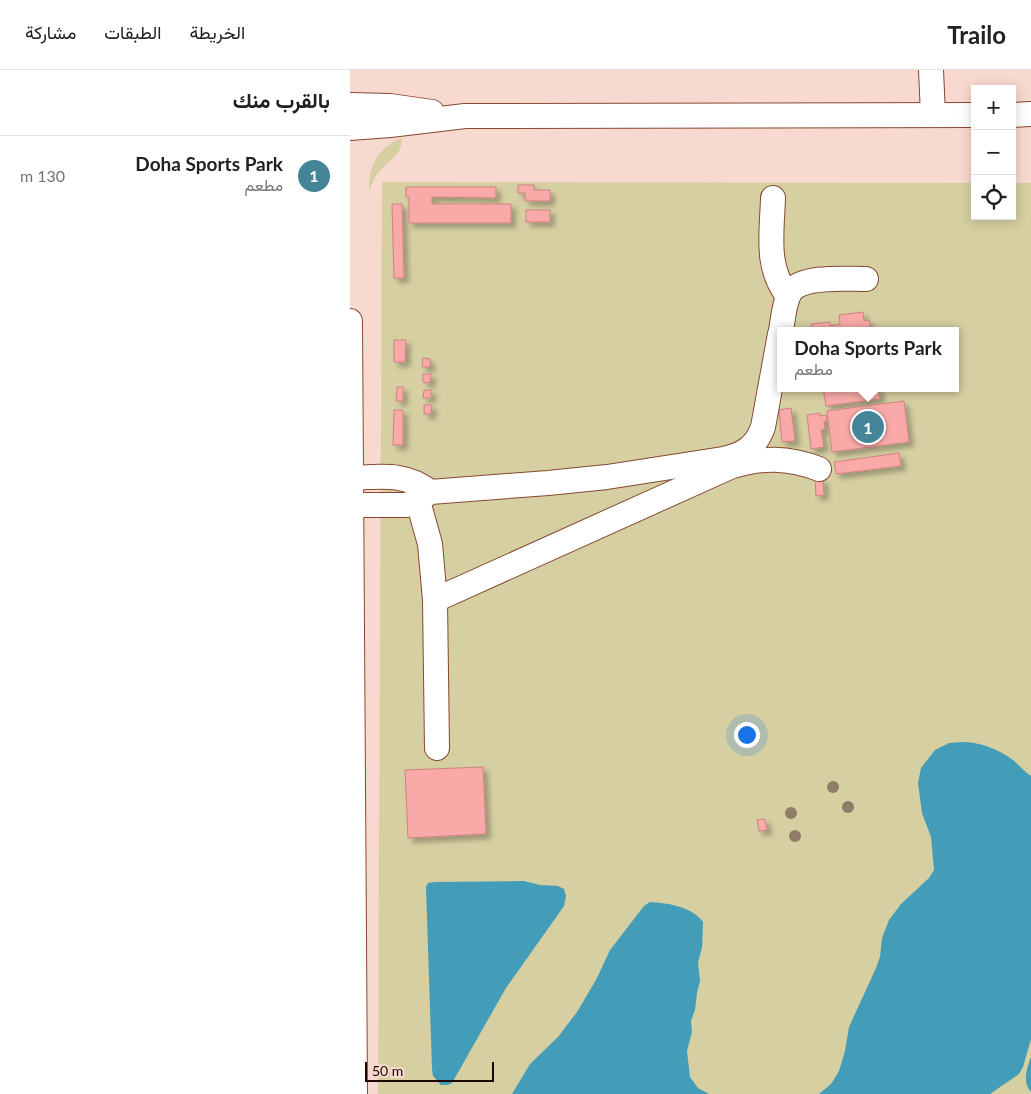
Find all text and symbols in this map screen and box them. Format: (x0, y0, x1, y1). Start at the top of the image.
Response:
text: Trailo (947, 20, 1006, 49)
text: مشاركة (25, 21, 76, 43)
text: الطبقات (104, 21, 161, 43)
text: الخريطة (189, 21, 245, 43)
map controls (971, 85, 1016, 220)
button: + (971, 85, 1016, 130)
text: بالقرب منك (233, 87, 330, 112)
button: − (971, 130, 1016, 175)
text: Doha Sports Park (135, 152, 283, 175)
text: 130 m (20, 166, 65, 185)
text: 1 (309, 166, 319, 185)
text: مطعم (244, 175, 283, 194)
button: locate (971, 175, 1016, 220)
popup (777, 327, 959, 392)
text: Doha Sports Park (794, 336, 942, 359)
text: مطعم (794, 359, 833, 378)
pin: 1 (852, 408, 884, 446)
your location (734, 722, 760, 748)
scale bar (365, 1059, 494, 1082)
text: 50 m (372, 1062, 403, 1079)

